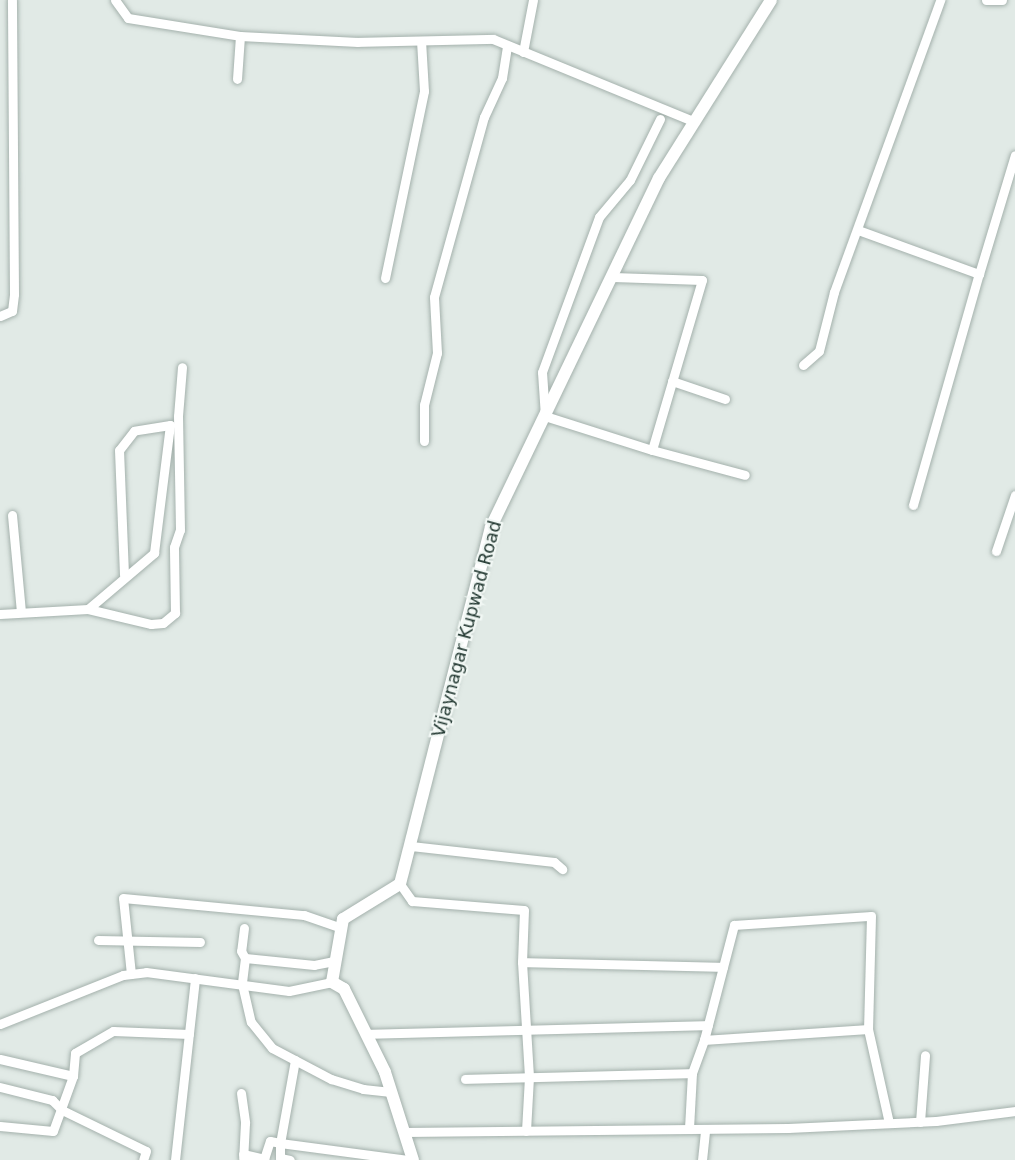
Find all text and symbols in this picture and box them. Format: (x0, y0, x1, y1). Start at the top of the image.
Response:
street label: Vijaynagar Kupwad Road (428, 518, 506, 740)

